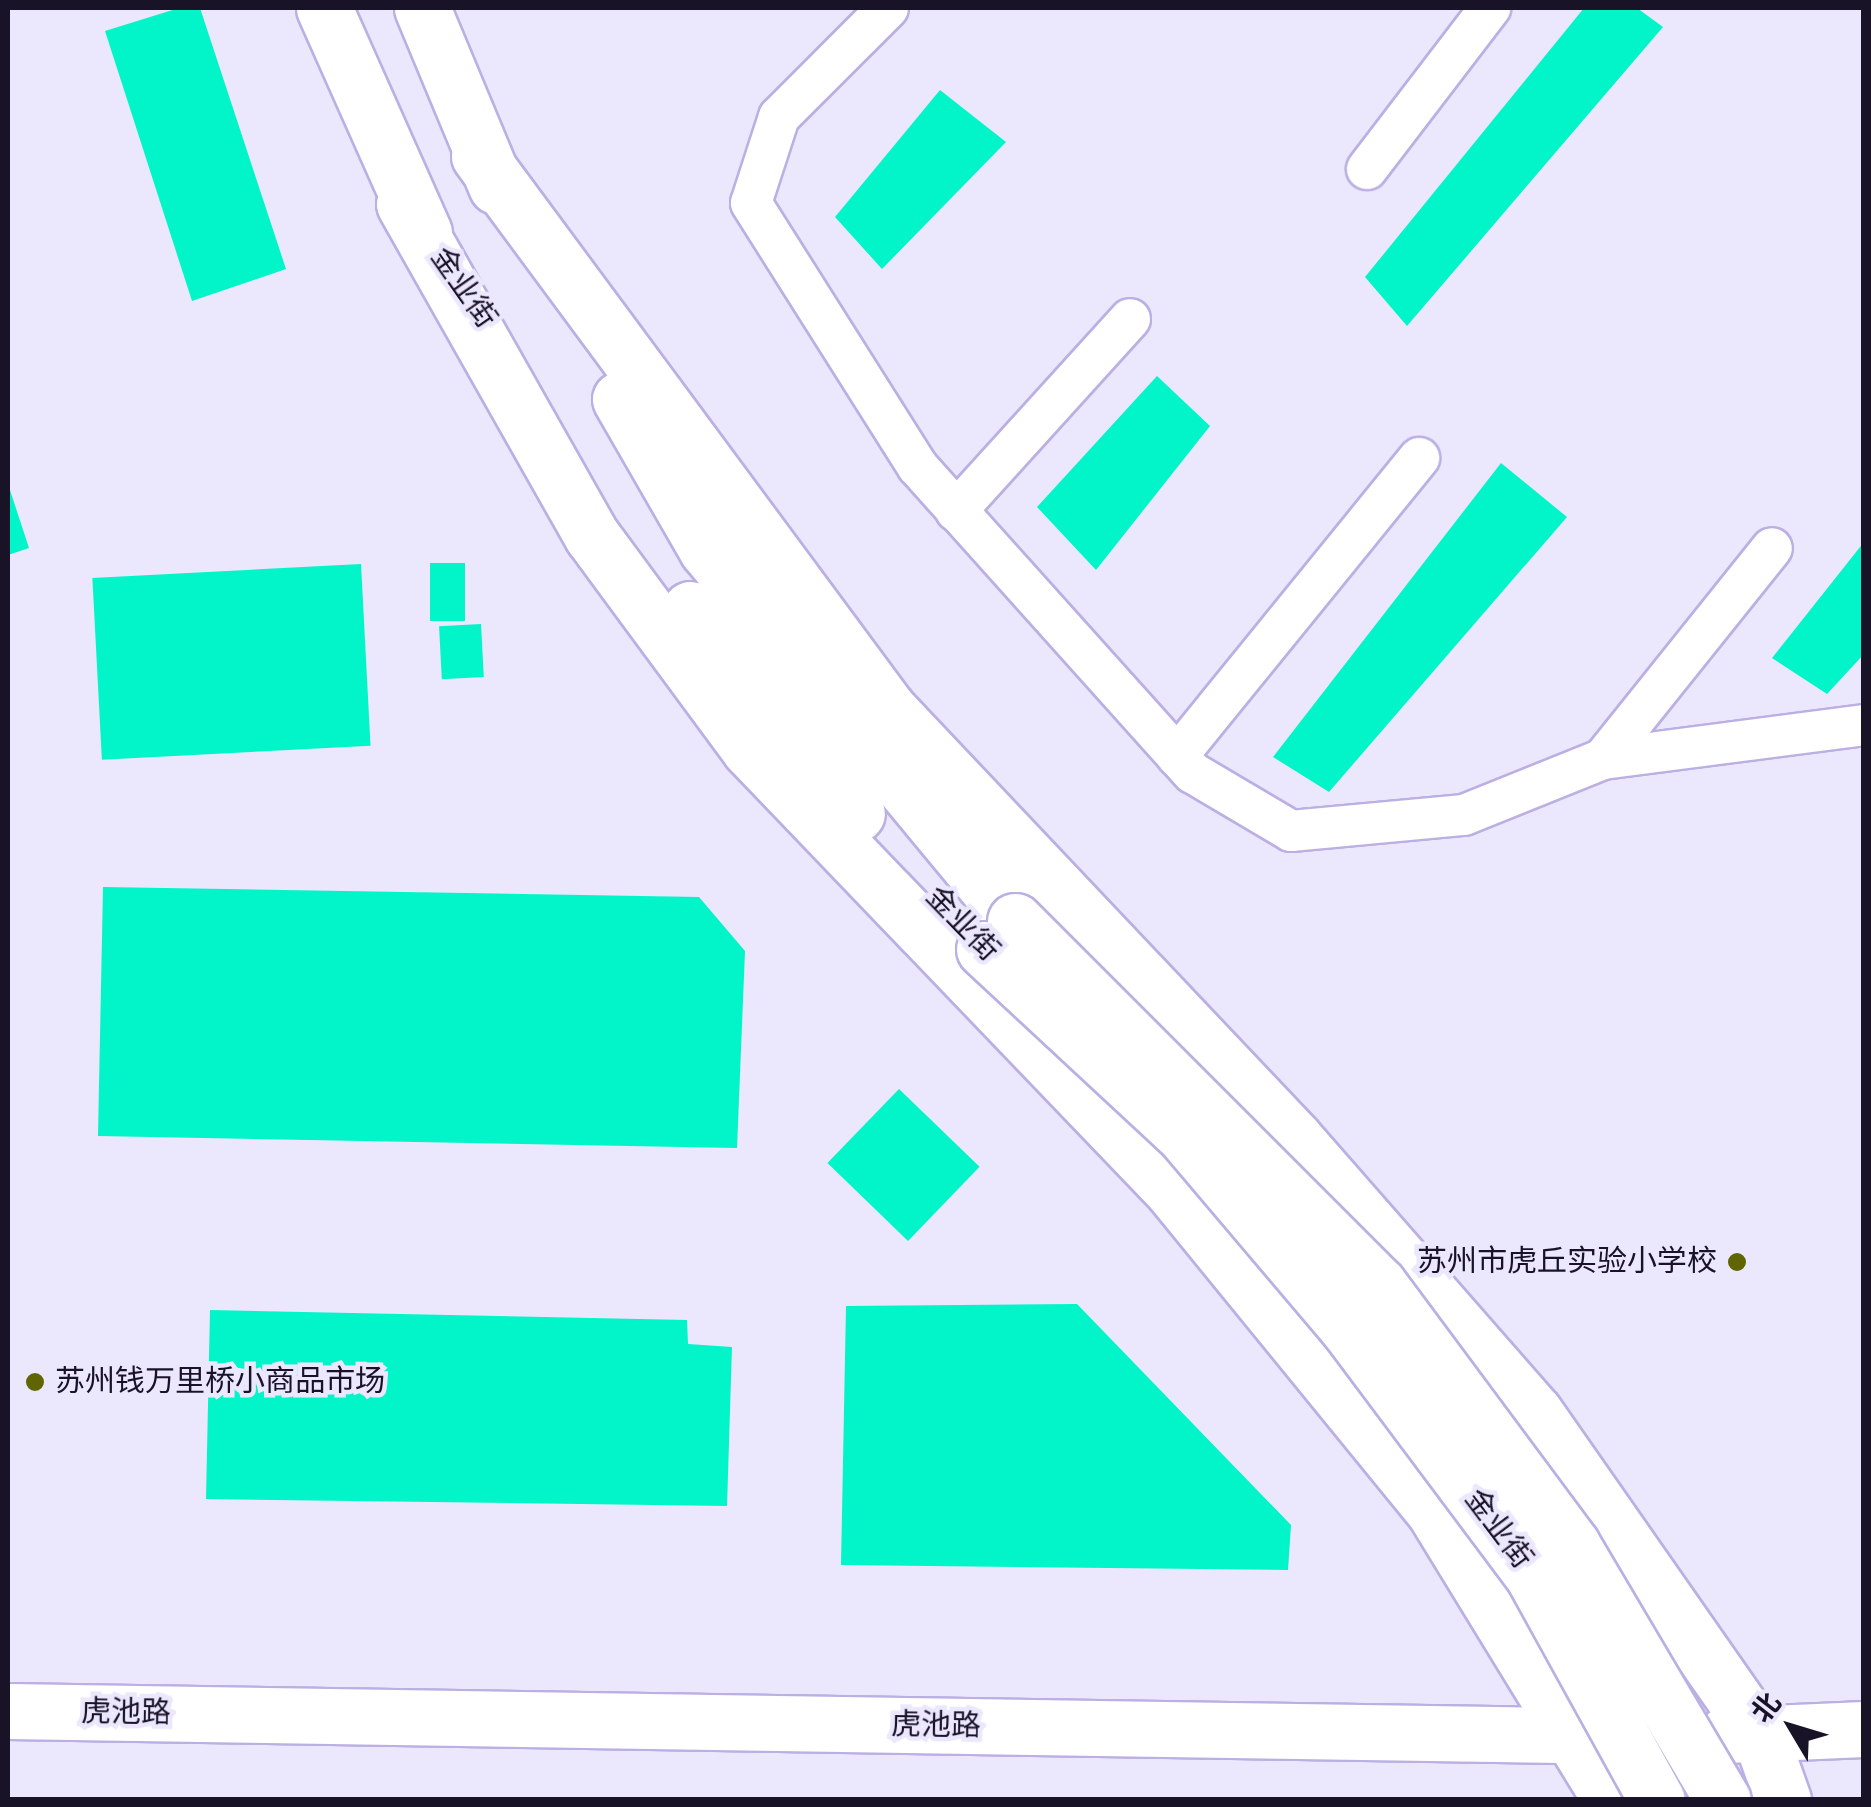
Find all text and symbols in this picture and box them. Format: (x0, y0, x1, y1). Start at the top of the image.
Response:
street label: 金业街 (422, 241, 504, 335)
street label: 金业街 (918, 879, 1006, 969)
place label: 苏州市虎丘实验小学校 (1417, 1244, 1717, 1280)
marker: 苏州市虎丘实验小学校 (1726, 1251, 1748, 1273)
place label: 苏州钱万里桥小商品市场 (55, 1364, 385, 1400)
marker: 苏州钱万里桥小商品市场 (24, 1371, 46, 1393)
street label: 金业街 (1457, 1482, 1539, 1576)
north arrow (1741, 1677, 1841, 1777)
text: 北 (1748, 1689, 1787, 1728)
street label: 虎池路 (81, 1694, 171, 1732)
street label: 虎池路 (891, 1707, 981, 1745)

